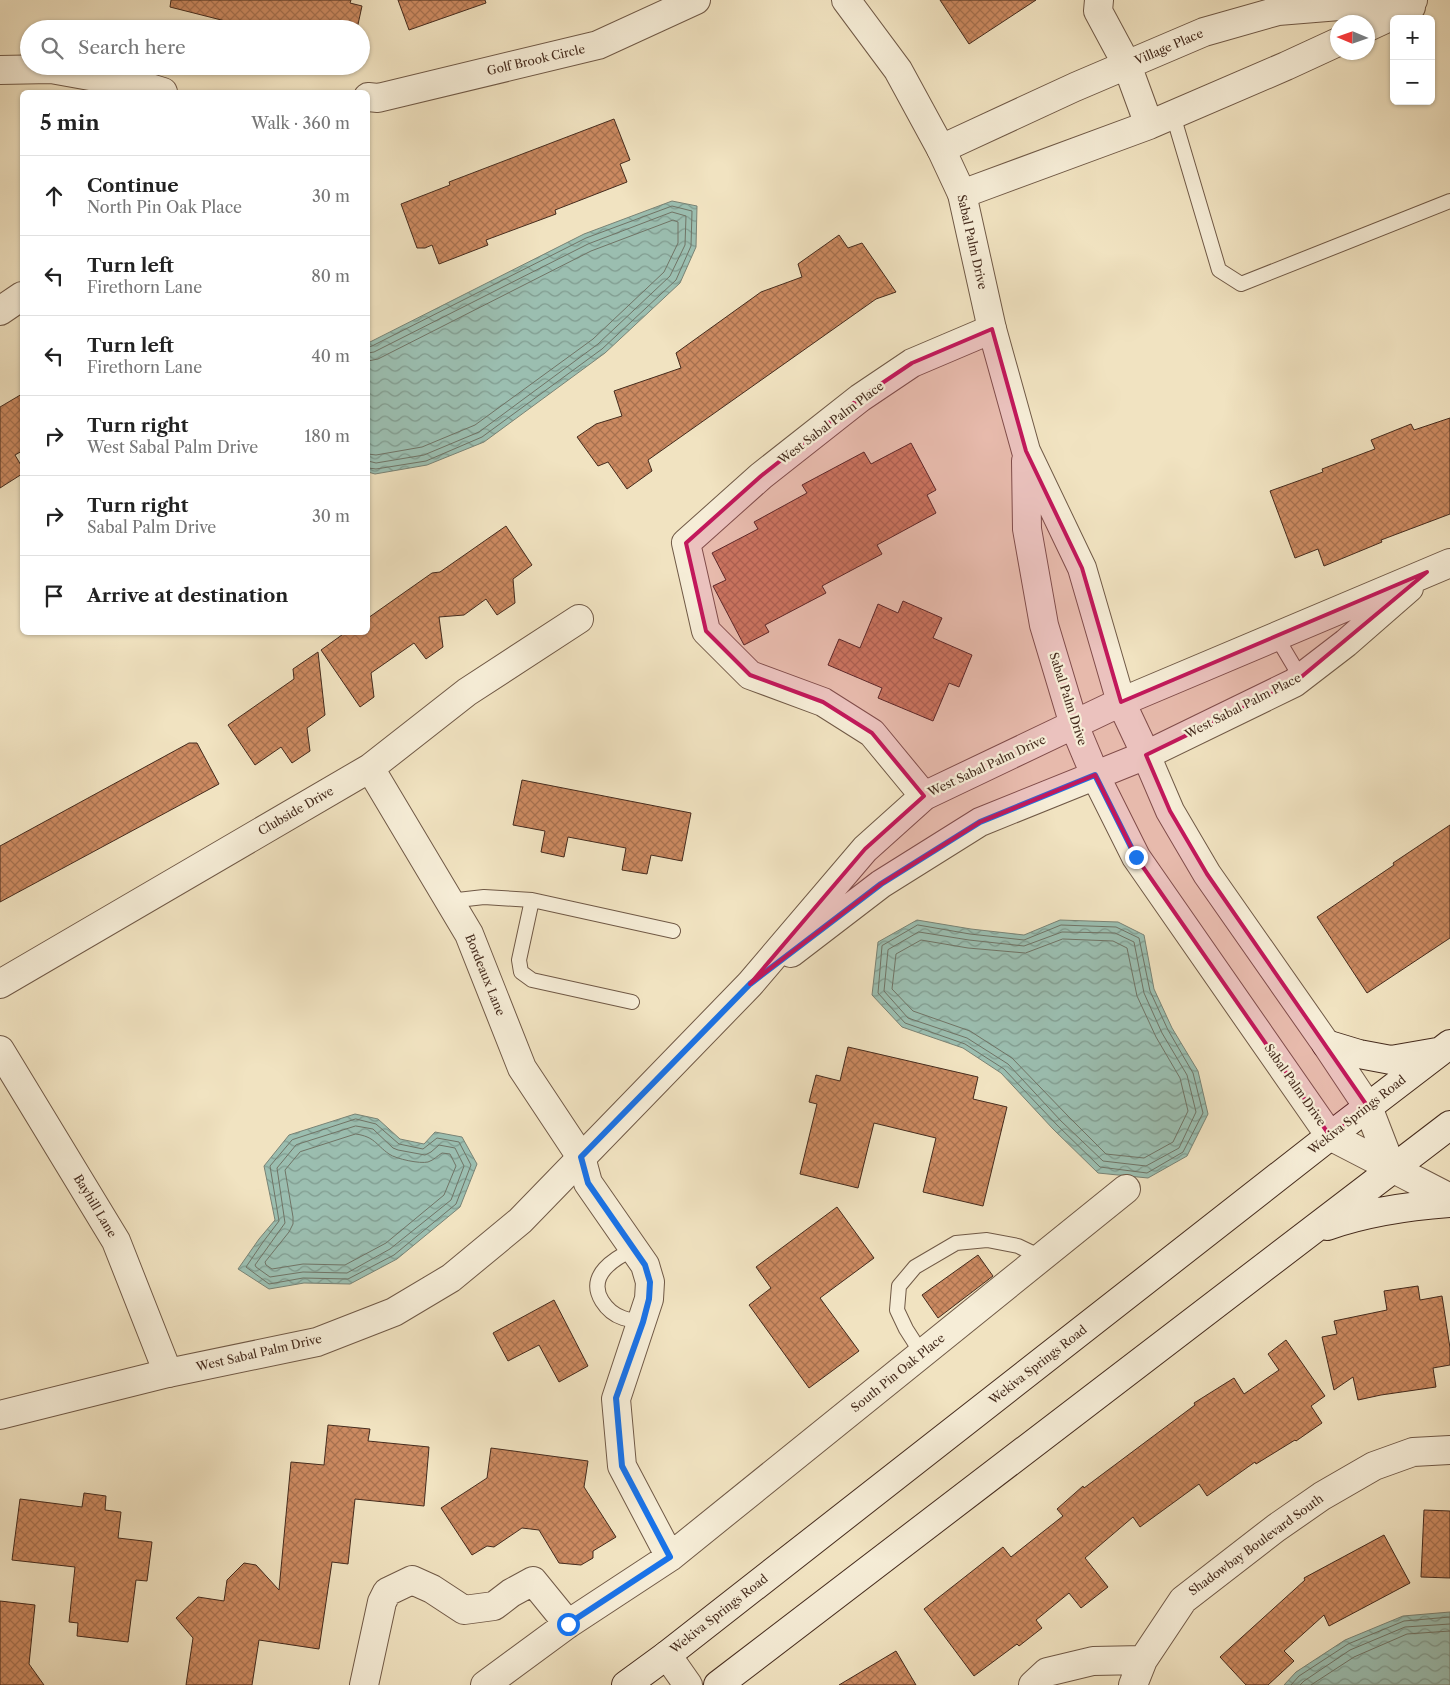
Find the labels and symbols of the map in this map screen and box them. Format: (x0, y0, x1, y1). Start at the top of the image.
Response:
north arrow (1330, 15, 1375, 60)
street label: Village Place (1131, 25, 1205, 68)
street label: Golf Brook Circle (485, 41, 587, 78)
street label: Sabal Palm Drive (954, 193, 991, 291)
street label: West Sabal Palm Place (774, 378, 887, 468)
street label: Sabal Palm Drive (1046, 650, 1091, 748)
street label: West Sabal Palm Place (1181, 670, 1303, 742)
street label: West Sabal Palm Drive (925, 731, 1048, 800)
street label: Clubside Drive (255, 783, 336, 838)
route end (1125, 846, 1148, 869)
street label: Bordeaux Lane (462, 932, 509, 1018)
street label: Sabal Palm Drive (1261, 1041, 1330, 1129)
street label: Wekiva Springs Road (1304, 1071, 1409, 1158)
street label: Bayhill Lane (71, 1171, 120, 1240)
street label: Wekiva Springs Road (985, 1321, 1090, 1408)
street label: South Pin Oak Place (848, 1330, 948, 1415)
street label: West Sabal Palm Drive (194, 1331, 323, 1374)
street label: Shadowbay Boulevard South (1185, 1490, 1326, 1599)
street label: Wekiva Springs Road (666, 1570, 771, 1657)
route start (557, 1613, 580, 1636)

